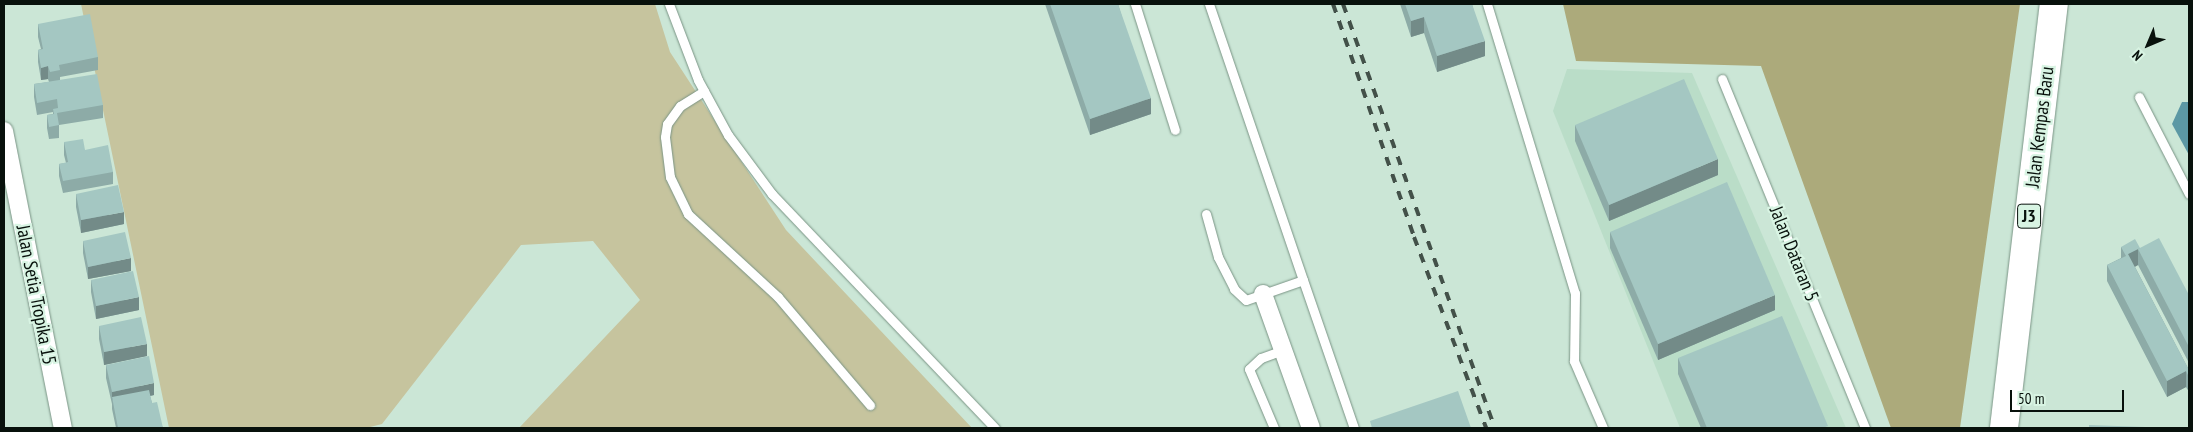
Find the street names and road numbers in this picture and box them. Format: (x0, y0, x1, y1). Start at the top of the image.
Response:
street label: Jalan Kempas Baru (2021, 65, 2059, 189)
road number: J3 (2016, 200, 2042, 232)
street label: Jalan Dataran 5 (1765, 203, 1823, 305)
street label: Jalan Setia Tropika 15 (11, 223, 61, 367)

